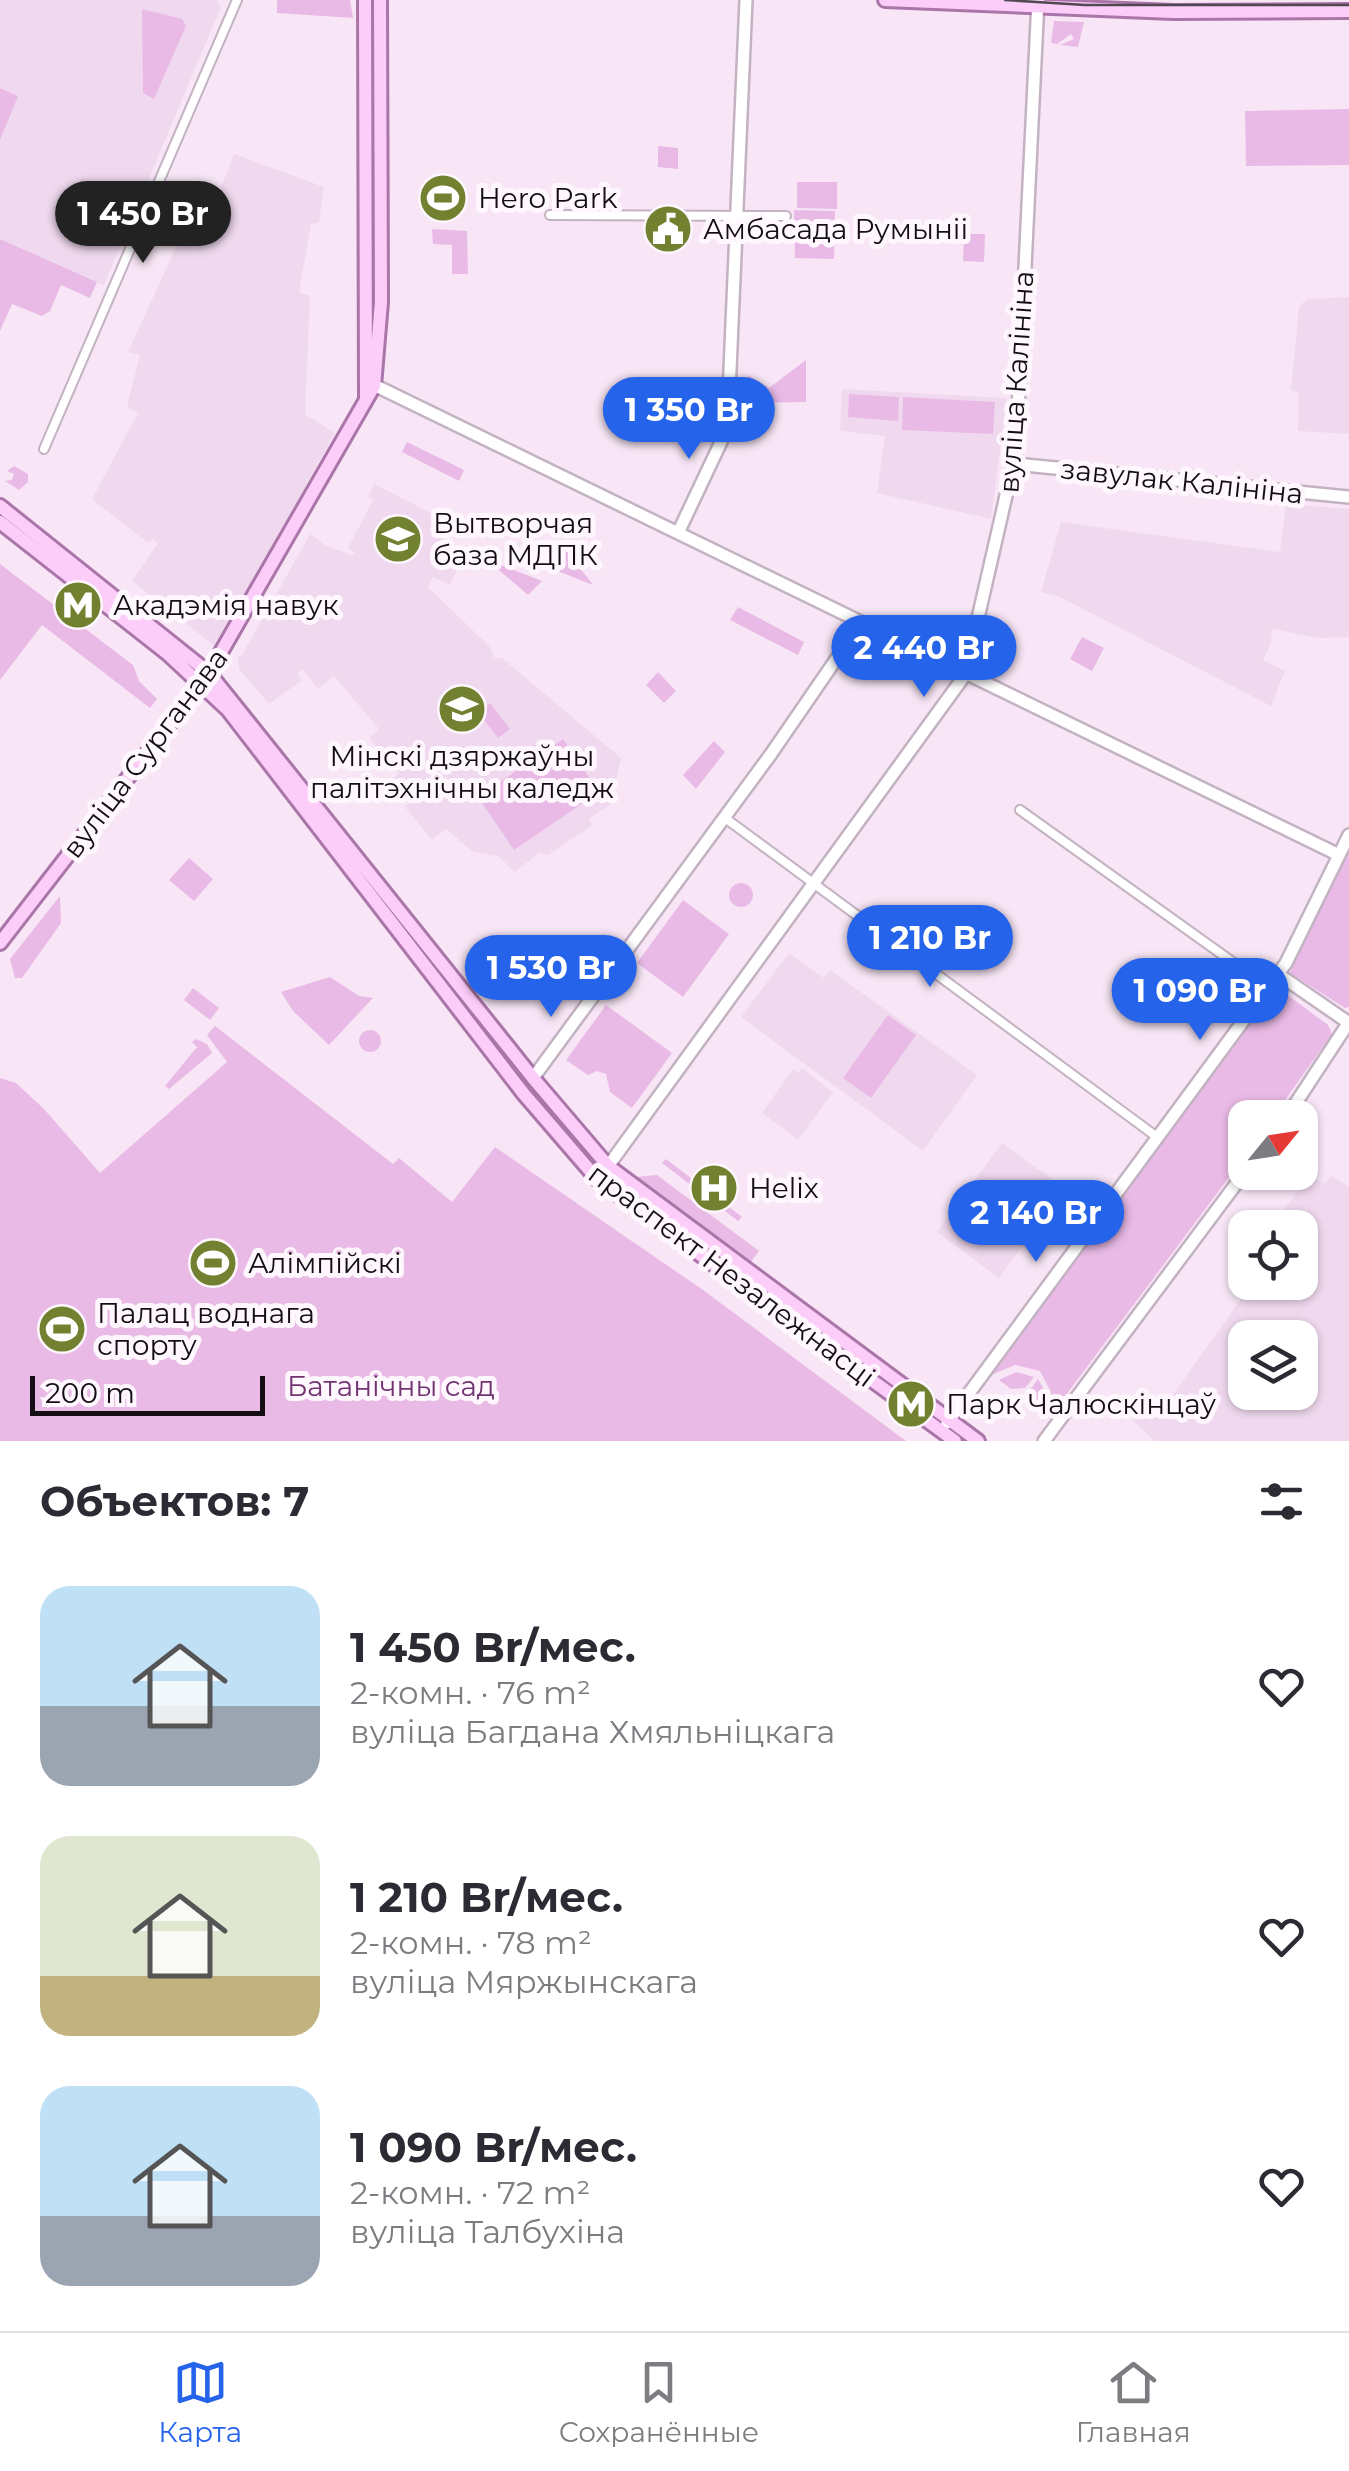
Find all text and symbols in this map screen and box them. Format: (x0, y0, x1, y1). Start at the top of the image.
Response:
sports icon: Hero Park (417, 172, 469, 224)
pin: 1 450 Br (40, 181, 246, 266)
place label: Hero Park (478, 181, 618, 215)
text: 1 450 Br (77, 194, 209, 233)
public building icon: Амбасада Румыніі (642, 203, 694, 255)
place label: Амбасада Румыніі (703, 212, 968, 246)
street label: вуліца Калініна (991, 270, 1041, 494)
pin: 1 350 Br (586, 377, 792, 462)
text: 1 350 Br (625, 390, 753, 429)
street label: завулак Калініна (1059, 451, 1305, 511)
place label: Вытворчая база МДПК (433, 506, 598, 572)
school or university icon: Вытворчая база МДПК (372, 513, 424, 565)
metro station icon: Акадэмія навук (52, 579, 104, 631)
place label: Акадэмія навук (113, 588, 339, 622)
pin: 2 440 Br (821, 615, 1027, 700)
text: 2 440 Br (853, 628, 995, 667)
street label: вуліца Сурганава (55, 642, 235, 864)
school or university icon: Мінскі дзяржаўны палітэхнічны каледж (436, 683, 488, 735)
place label: Мінскі дзяржаўны палітэхнічны каледж (310, 739, 614, 805)
pin: 1 210 Br (827, 905, 1033, 990)
text: 1 210 Br (869, 918, 991, 957)
pin: 1 530 Br (448, 935, 654, 1020)
text: 1 530 Br (487, 948, 615, 987)
pin: 1 090 Br (1097, 958, 1303, 1043)
text: 1 090 Br (1134, 971, 1266, 1010)
north arrow (1228, 1100, 1318, 1190)
map controls (1228, 1100, 1318, 1410)
street label: праспект Незалежнасці (582, 1156, 882, 1394)
hospital icon: Helix (688, 1162, 740, 1214)
place label: Helix (749, 1171, 819, 1205)
pin: 2 140 Br (933, 1180, 1139, 1265)
text: 2 140 Br (970, 1193, 1102, 1232)
button: locate (1228, 1210, 1318, 1300)
sports icon: Алімпійскі (187, 1237, 239, 1289)
place label: Алімпійскі (248, 1246, 402, 1280)
place label: Палац воднага спорту (97, 1296, 315, 1362)
sports icon: Палац воднага спорту (36, 1303, 88, 1355)
button: layers (1228, 1320, 1318, 1410)
park label: Батанічны сад (287, 1369, 495, 1403)
scale bar (30, 1371, 265, 1416)
text: 200 m (45, 1376, 135, 1410)
metro station icon: Парк Чалюскінцаў (885, 1378, 937, 1430)
place label: Парк Чалюскінцаў (946, 1387, 1217, 1421)
icon: filters (1254, 1474, 1309, 1529)
text: Объектов: 7 (40, 1475, 309, 1527)
text: 1 450 Br/мес. (350, 1621, 636, 1673)
icon: home (120, 1626, 240, 1746)
icon: heart (1254, 1659, 1309, 1714)
text: 2-комн. · 76 m² (350, 1673, 591, 1712)
text: вуліца Багдана Хмяльніцкага (350, 1712, 835, 1751)
text: 1 210 Br/мес. (350, 1871, 623, 1923)
icon: home (120, 1876, 240, 1996)
icon: heart (1254, 1909, 1309, 1964)
text: 2-комн. · 78 m² (350, 1923, 592, 1962)
text: вуліца Мяржынскага (350, 1962, 698, 2001)
text: 1 090 Br/мес. (350, 2121, 637, 2173)
icon: home (120, 2126, 240, 2246)
icon: heart (1254, 2159, 1309, 2214)
text: 2-комн. · 72 m² (350, 2173, 590, 2212)
text: вуліца Талбухіна (350, 2212, 625, 2251)
tab: Карта (158, 2355, 242, 2449)
tab: Сохранённые (559, 2355, 759, 2449)
tab: Главная (1076, 2355, 1191, 2449)

